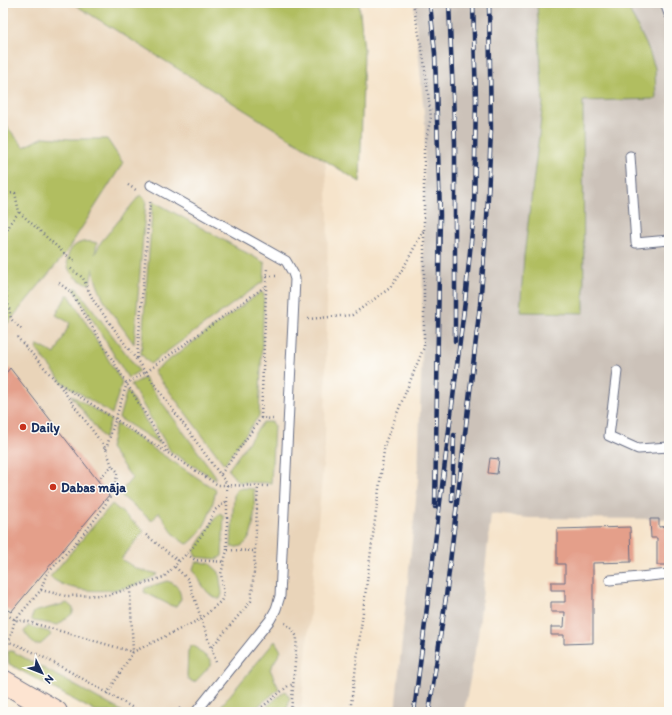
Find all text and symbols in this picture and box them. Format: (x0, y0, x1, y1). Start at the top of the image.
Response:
place label: Daily (31, 420, 60, 436)
marker: Daily (18, 422, 28, 432)
place label: Dabas māja (61, 480, 126, 496)
marker: Dabas māja (48, 482, 58, 492)
north arrow (22, 653, 62, 693)
text: N (42, 672, 56, 687)

